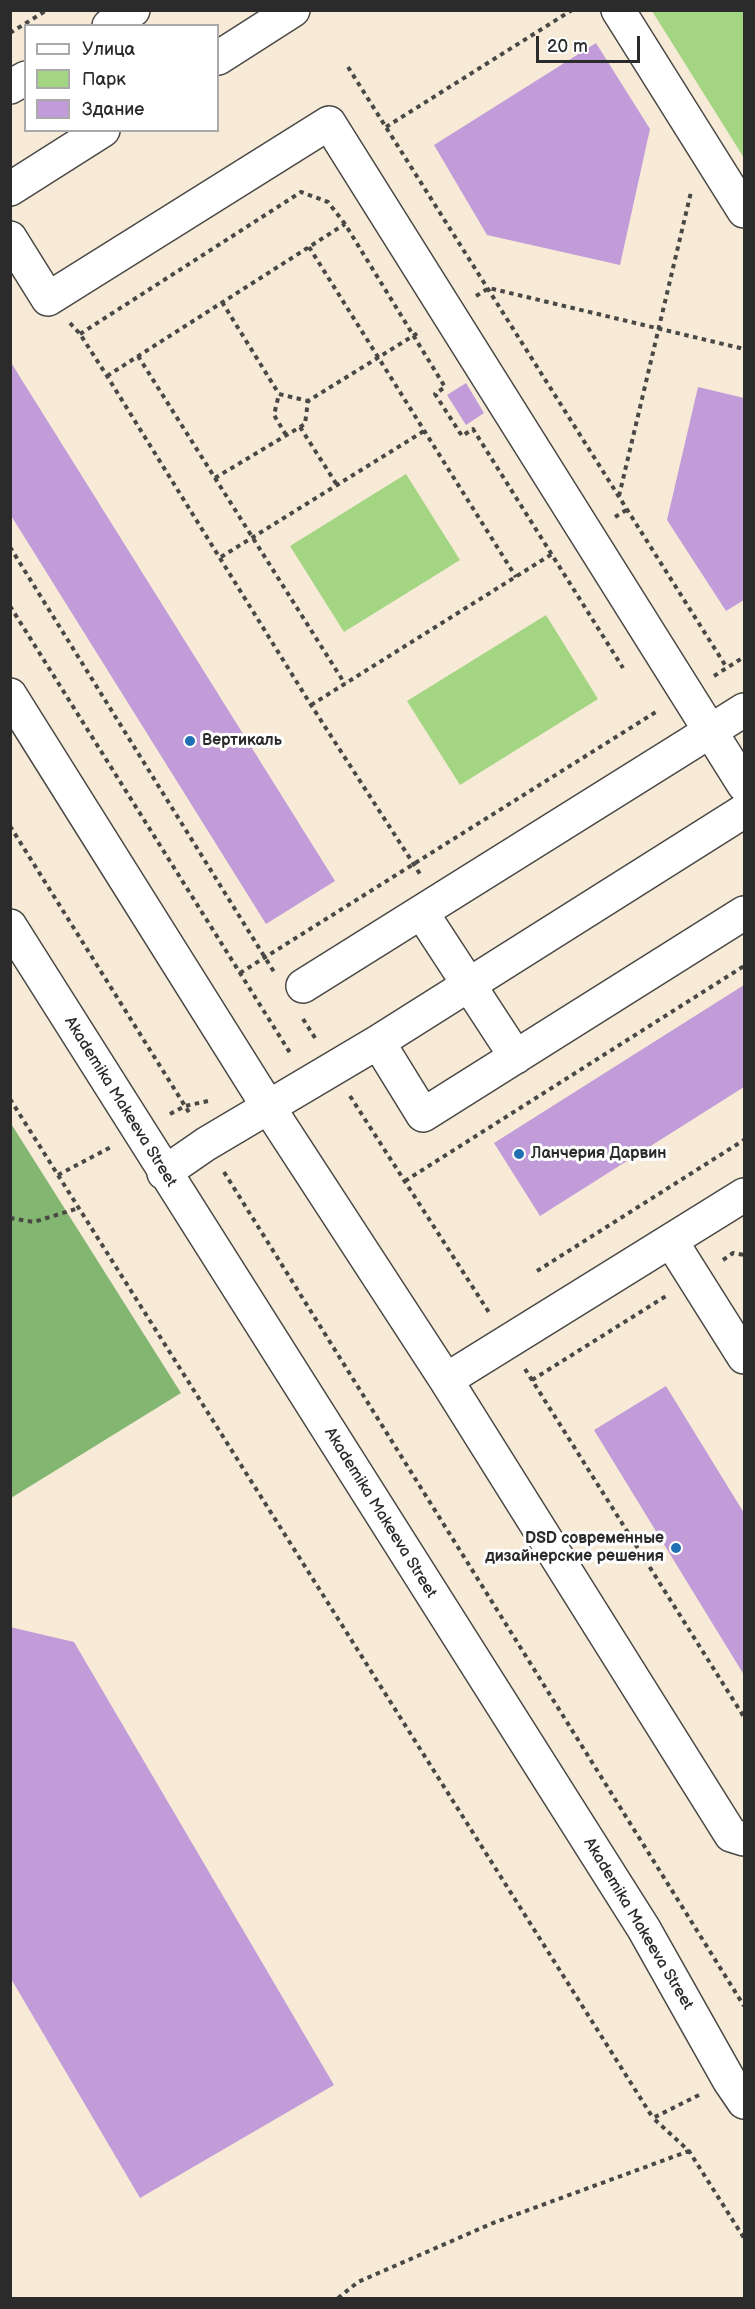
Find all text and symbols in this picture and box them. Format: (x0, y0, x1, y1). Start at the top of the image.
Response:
legend (24, 24, 219, 132)
scale bar (539, 24, 642, 62)
text: 20 m (547, 36, 588, 57)
text: Улица (82, 39, 135, 60)
text: Парк (82, 69, 126, 90)
text: Здание (82, 99, 144, 120)
place label: Вертикаль (202, 731, 282, 751)
marker: Вертикаль (183, 734, 197, 748)
street label: Akademika Makeeva Street (60, 1013, 180, 1191)
place label: Ланчерия Дарвин (531, 1144, 667, 1164)
marker: Ланчерия Дарвин (512, 1147, 526, 1161)
street label: Akademika Makeeva Street (320, 1424, 440, 1602)
place label: DSD современные дизайнерские решения (485, 1529, 664, 1567)
marker: DSD современные дизайнерские решения (669, 1541, 683, 1555)
street label: Akademika Makeeva Street (579, 1835, 697, 2013)

